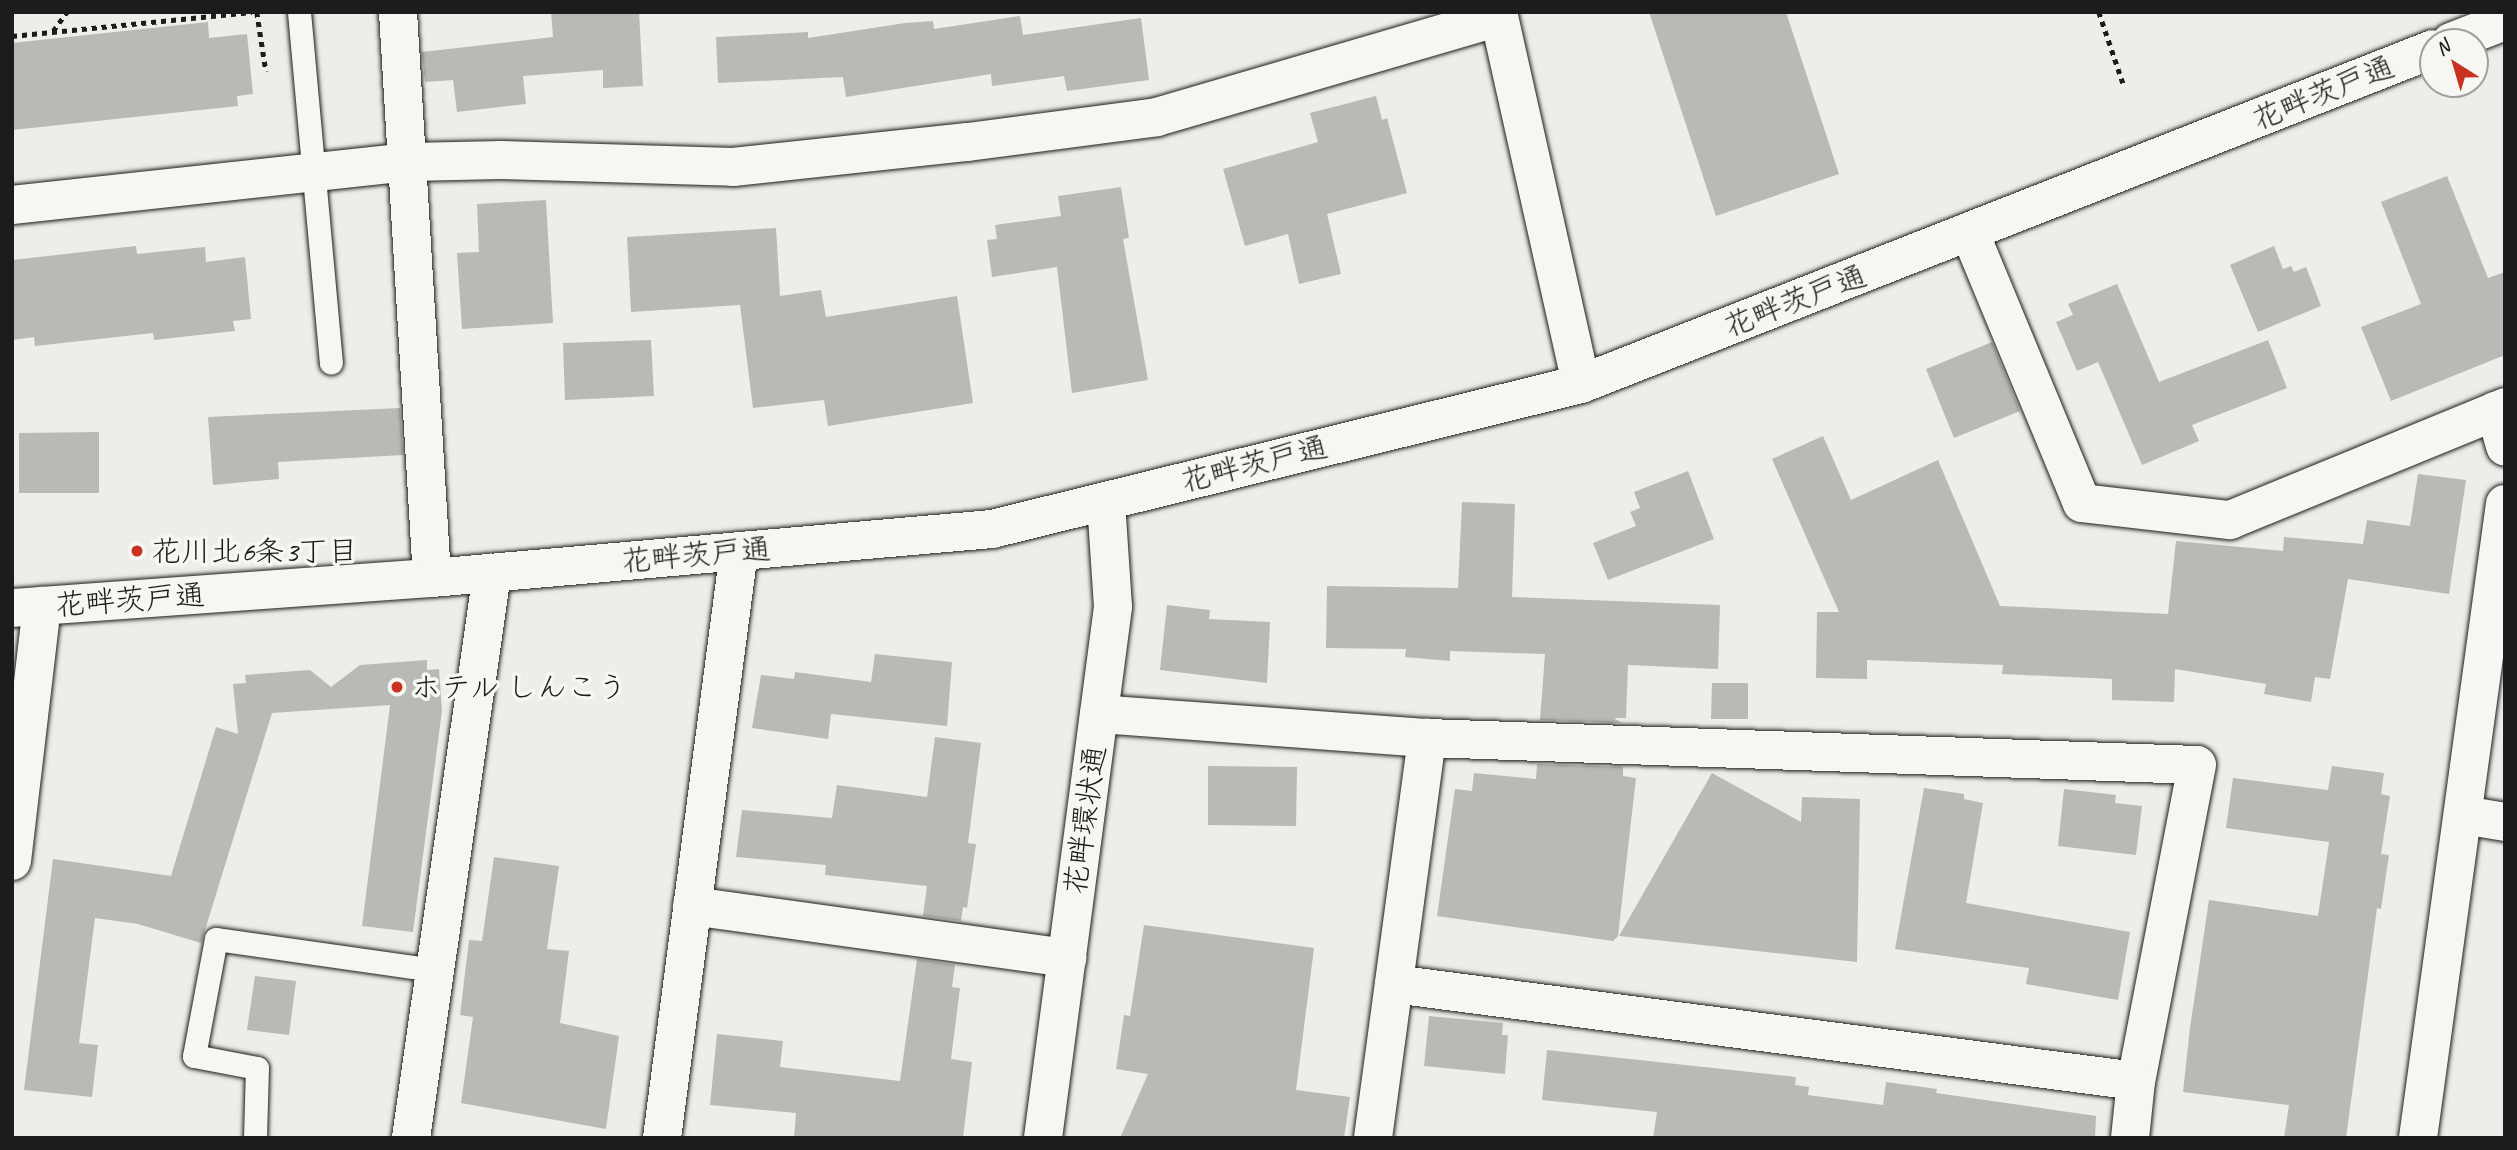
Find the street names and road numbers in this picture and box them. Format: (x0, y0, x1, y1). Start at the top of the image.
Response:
street label: 花畔茨戸通 (2247, 48, 2399, 138)
street label: 花畔茨戸通 (1719, 257, 1871, 345)
street label: 花畔茨戸通 (1177, 428, 1331, 500)
street label: 花畔茨戸通 (620, 531, 772, 579)
street label: 花畔茨戸通 (54, 577, 206, 623)
street label: 花畔環状通 (1057, 743, 1113, 897)

